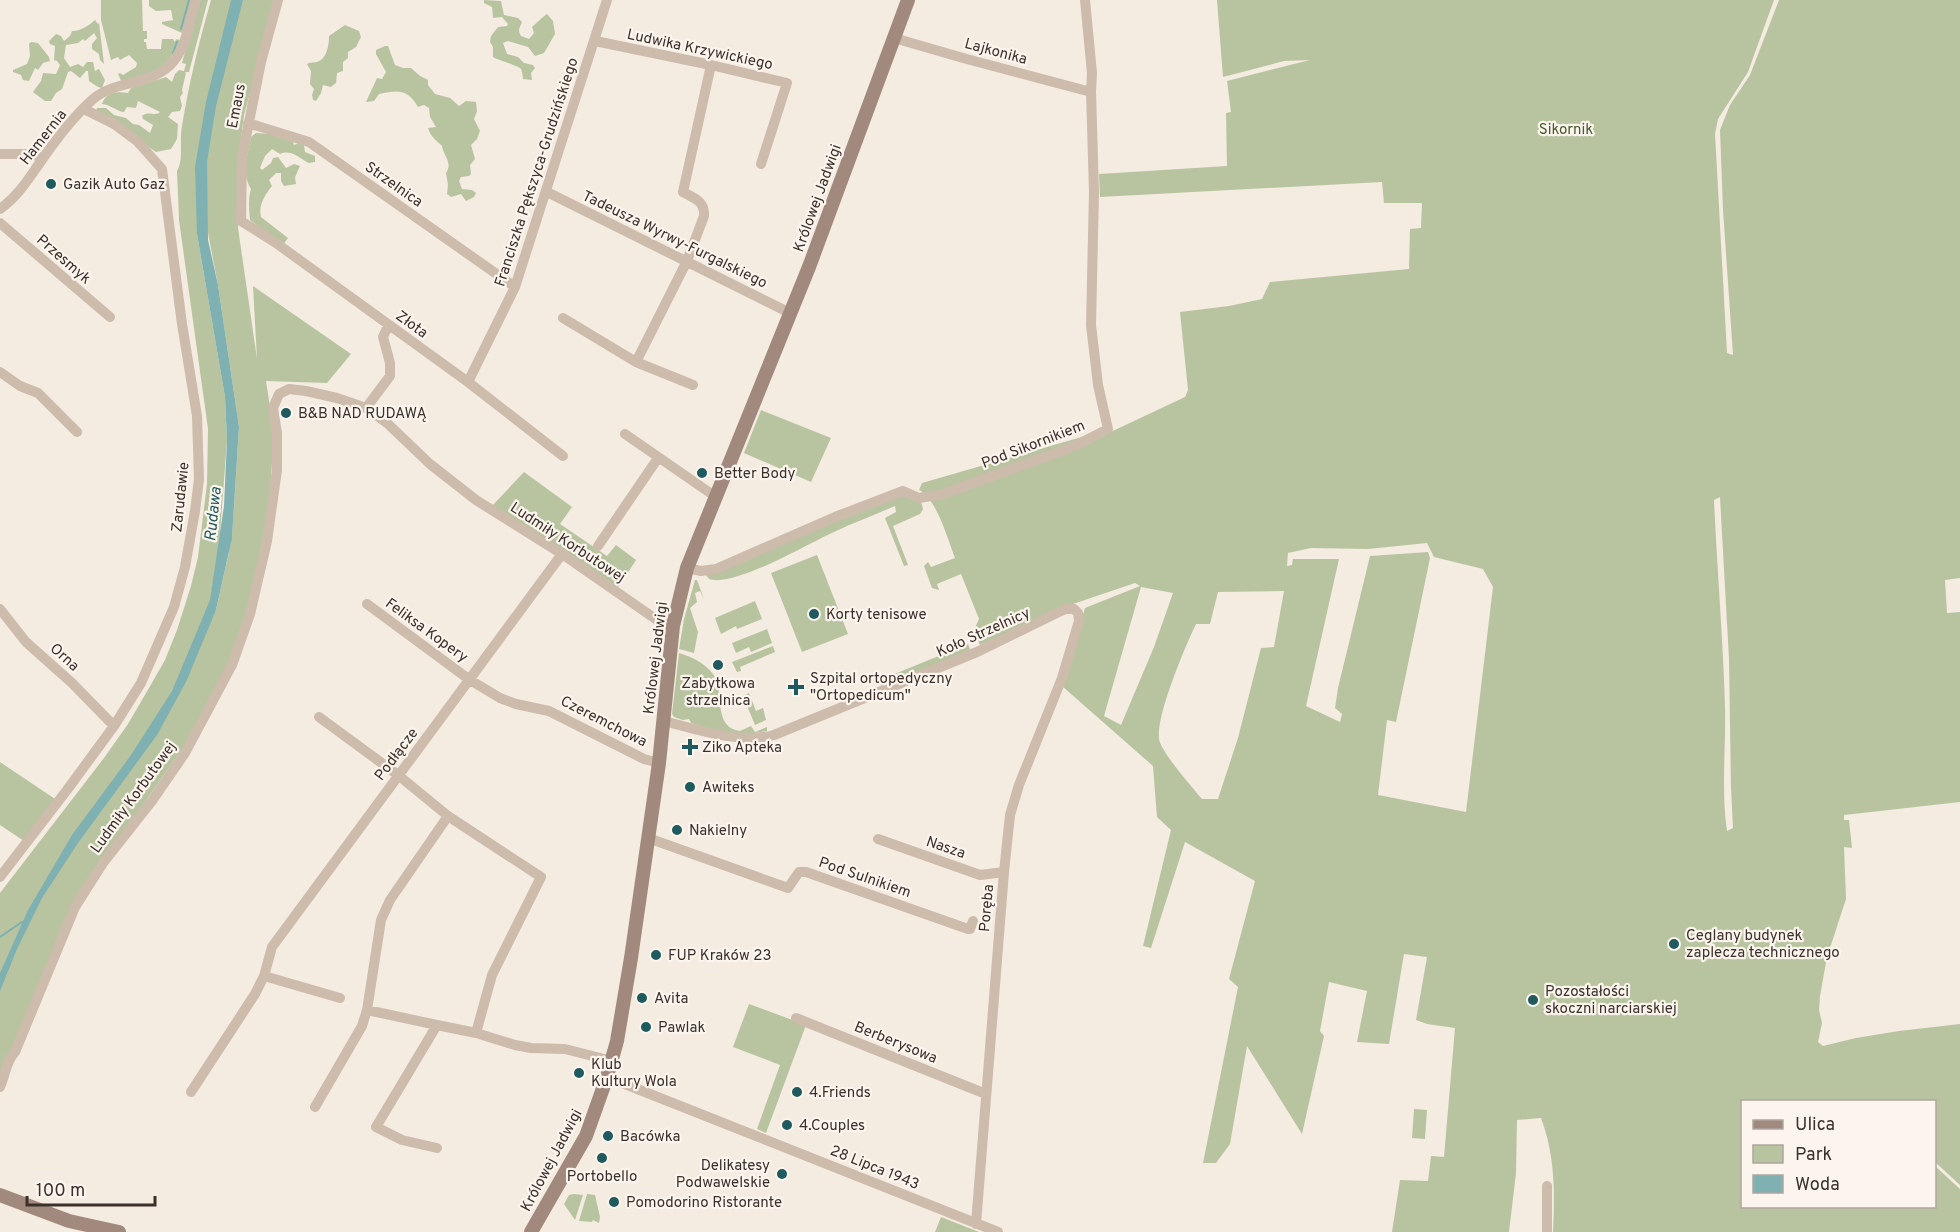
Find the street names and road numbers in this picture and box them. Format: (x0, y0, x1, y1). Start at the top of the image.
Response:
street label: Ludwika Krzywickiego (625, 26, 774, 75)
street label: Lajkonika (962, 35, 1029, 70)
street label: Franciszka Pększyca-Grudzińskiego (491, 56, 583, 289)
street label: Emaus (224, 82, 251, 130)
street label: Hamernia (17, 106, 72, 169)
street label: Królowej Jadwigi (790, 142, 847, 255)
street label: Strzelnica (360, 158, 426, 212)
street label: Tadeusza Wyrwy-Furgalskiego (579, 187, 770, 293)
street label: Przesmyk (32, 231, 94, 289)
street label: Złota (391, 307, 431, 343)
street label: Pod Sikornikiem (979, 417, 1088, 474)
street label: Zarudawie (168, 461, 195, 533)
street label: Ludmiły Korbutowej (506, 499, 628, 588)
street label: Feliksa Kopery (381, 595, 471, 668)
street label: Królowej Jadwigi (640, 601, 673, 716)
street label: Koło Strzelnicy (934, 604, 1033, 663)
street label: Orna (45, 640, 83, 676)
street label: Czeremchowa (557, 692, 650, 752)
street label: Podłącze (371, 725, 423, 785)
street label: Ludmiły Korbutowej (87, 738, 181, 858)
street label: Nasza (923, 833, 968, 864)
street label: Pod Sulnikiem (816, 854, 913, 903)
street label: Poręba (976, 883, 999, 933)
street label: Berberysowa (851, 1018, 940, 1069)
street label: Królowej Jadwigi (517, 1106, 587, 1215)
street label: 28 Lipca 1943 (827, 1142, 922, 1195)

